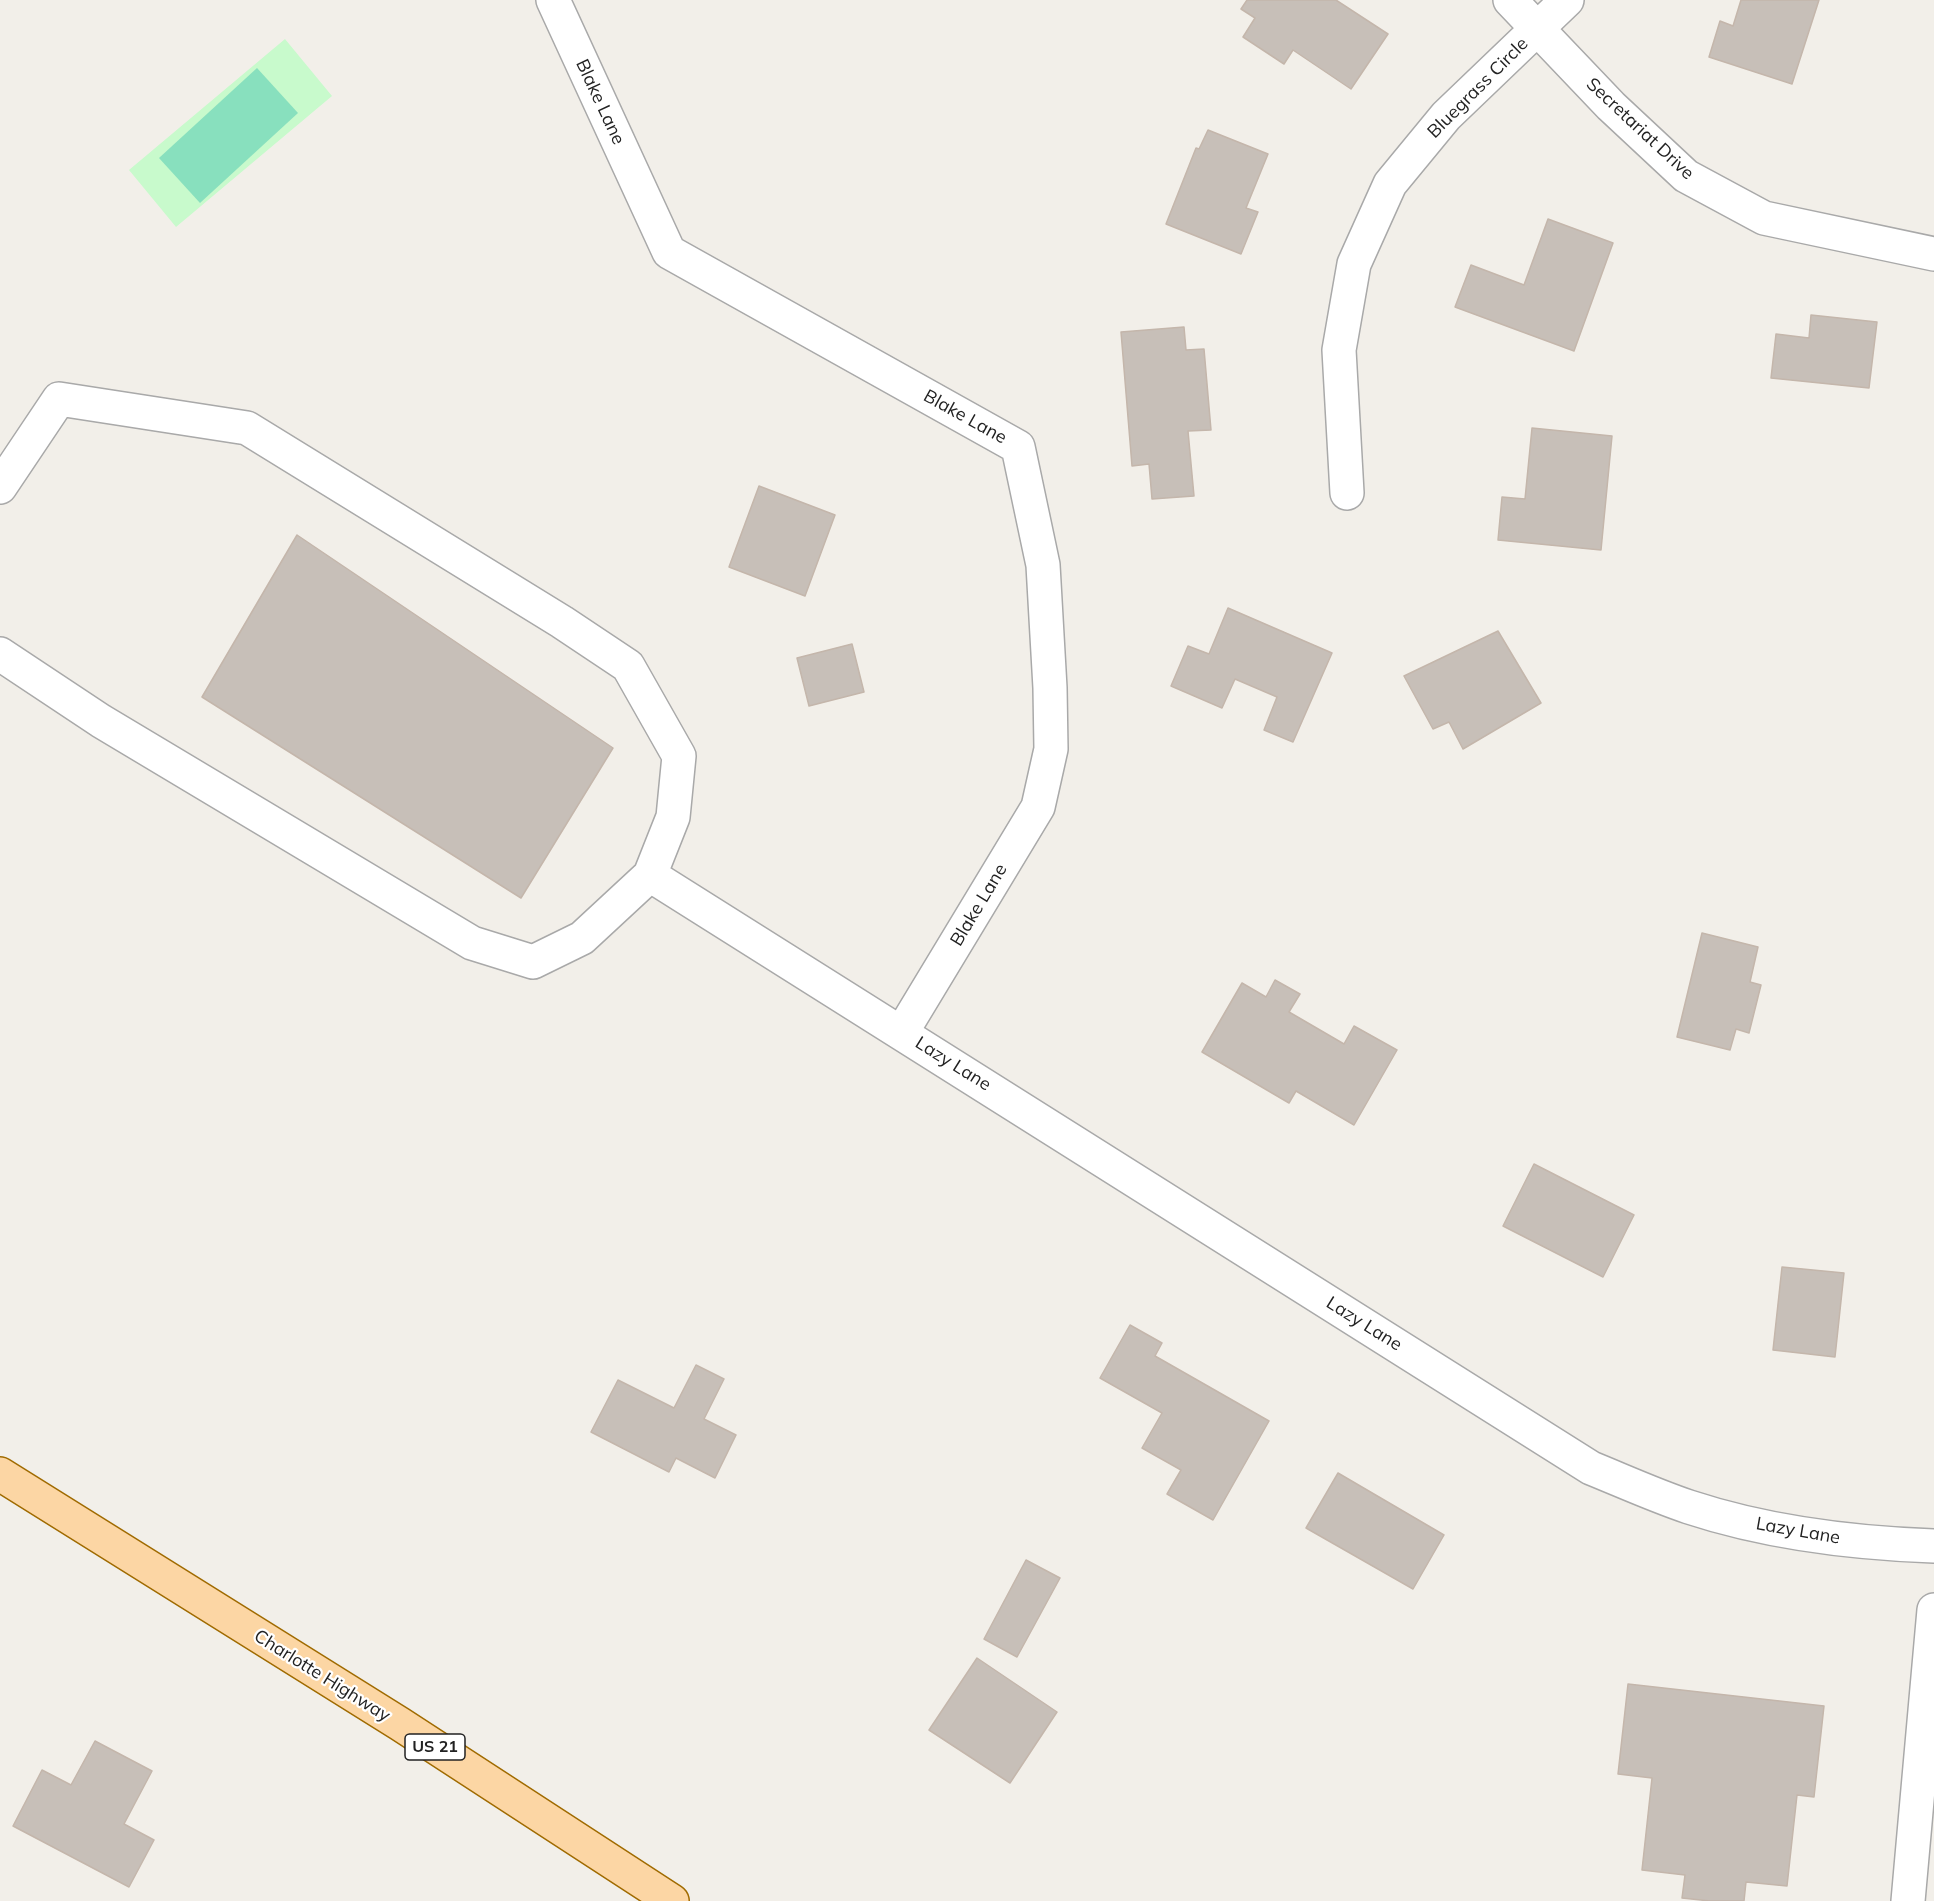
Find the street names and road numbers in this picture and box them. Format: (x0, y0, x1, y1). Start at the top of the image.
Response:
street label: Bluegrass Circle (1423, 33, 1533, 143)
street label: Blake Lane (571, 56, 629, 148)
street label: Secretariat Drive (1582, 74, 1698, 184)
street label: Blake Lane (920, 385, 1010, 449)
street label: Blake Lane (946, 860, 1012, 950)
street label: Lazy Lane (911, 1032, 995, 1096)
street label: Lazy Lane (1322, 1292, 1406, 1356)
street label: Lazy Lane (1754, 1513, 1842, 1549)
street label: Charlotte Highway (250, 1625, 394, 1727)
road number: US 21 (405, 1734, 465, 1760)

